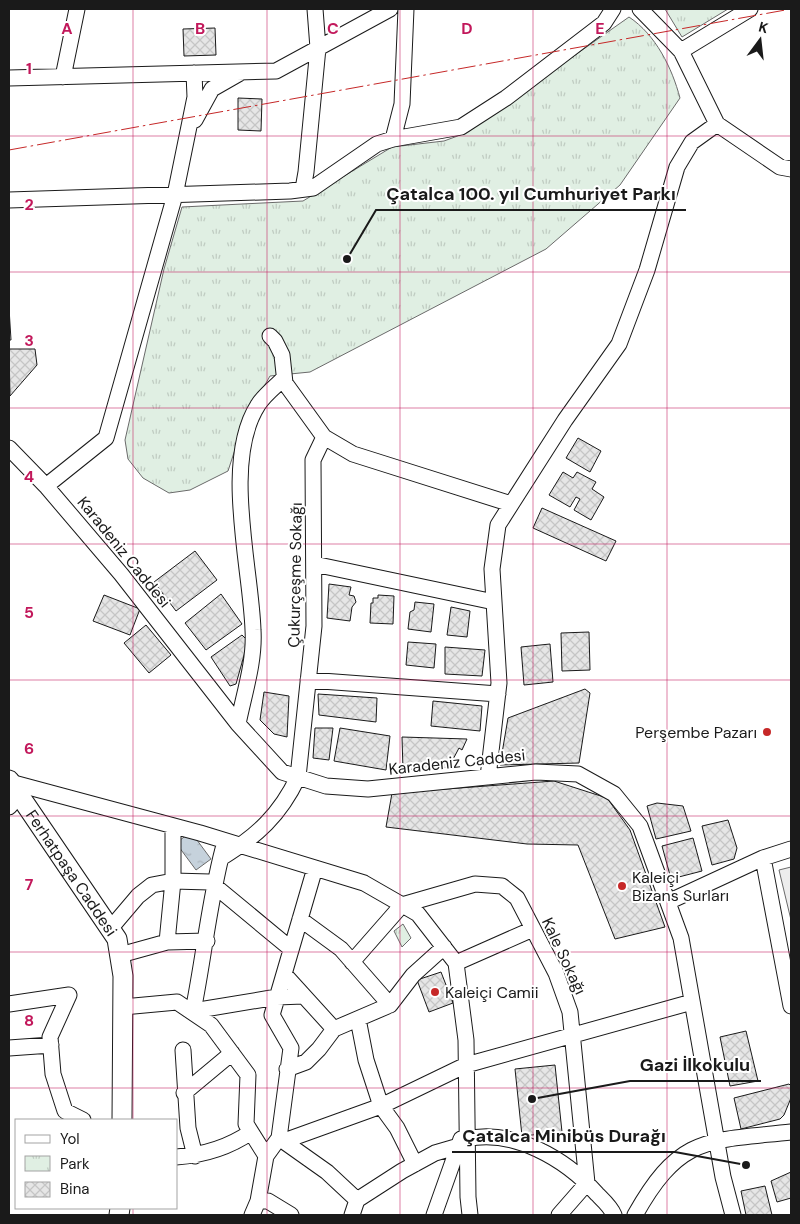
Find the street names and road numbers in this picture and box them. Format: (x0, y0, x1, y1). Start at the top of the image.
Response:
street label: Karadeniz Caddesi (73, 492, 175, 612)
street label: Çukurçeşme Sokağı (283, 502, 307, 648)
street label: Karadeniz Caddesi (388, 744, 526, 780)
street label: Ferhatpaşa Caddesi (22, 805, 122, 940)
street label: Kale Sokağı (537, 914, 591, 998)

